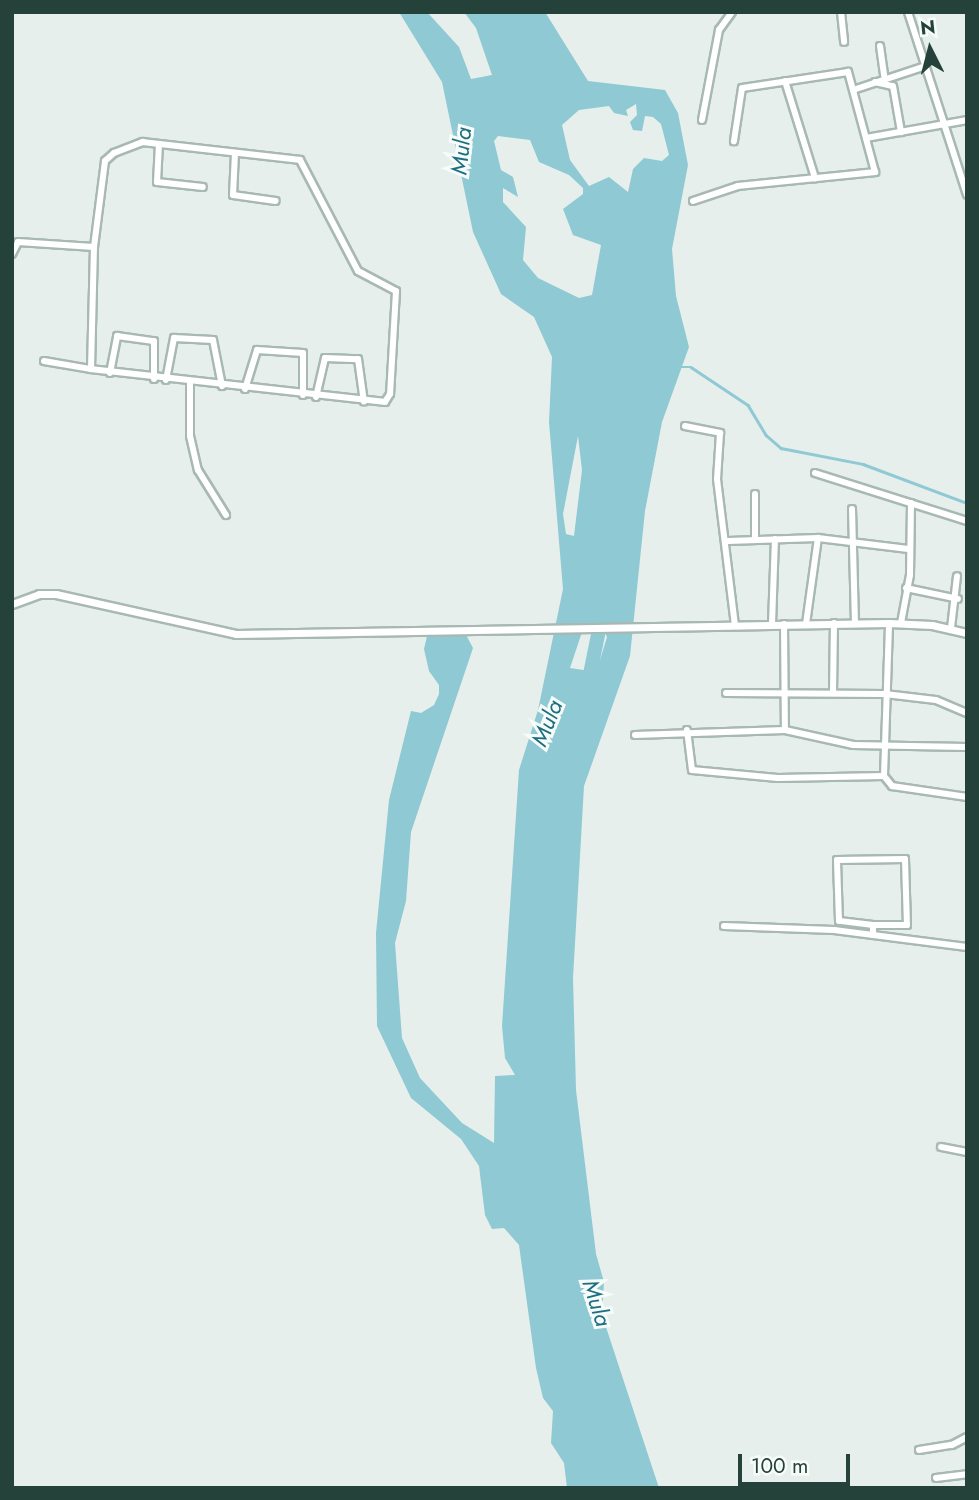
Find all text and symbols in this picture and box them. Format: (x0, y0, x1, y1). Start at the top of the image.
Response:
text: N (919, 13, 937, 42)
north arrow (895, 14, 965, 84)
water label: Mula (445, 126, 477, 176)
water label: Mula (525, 696, 569, 750)
water label: Mula (577, 1276, 617, 1330)
scale bar (741, 1440, 853, 1484)
text: 100 m (751, 1451, 808, 1481)

